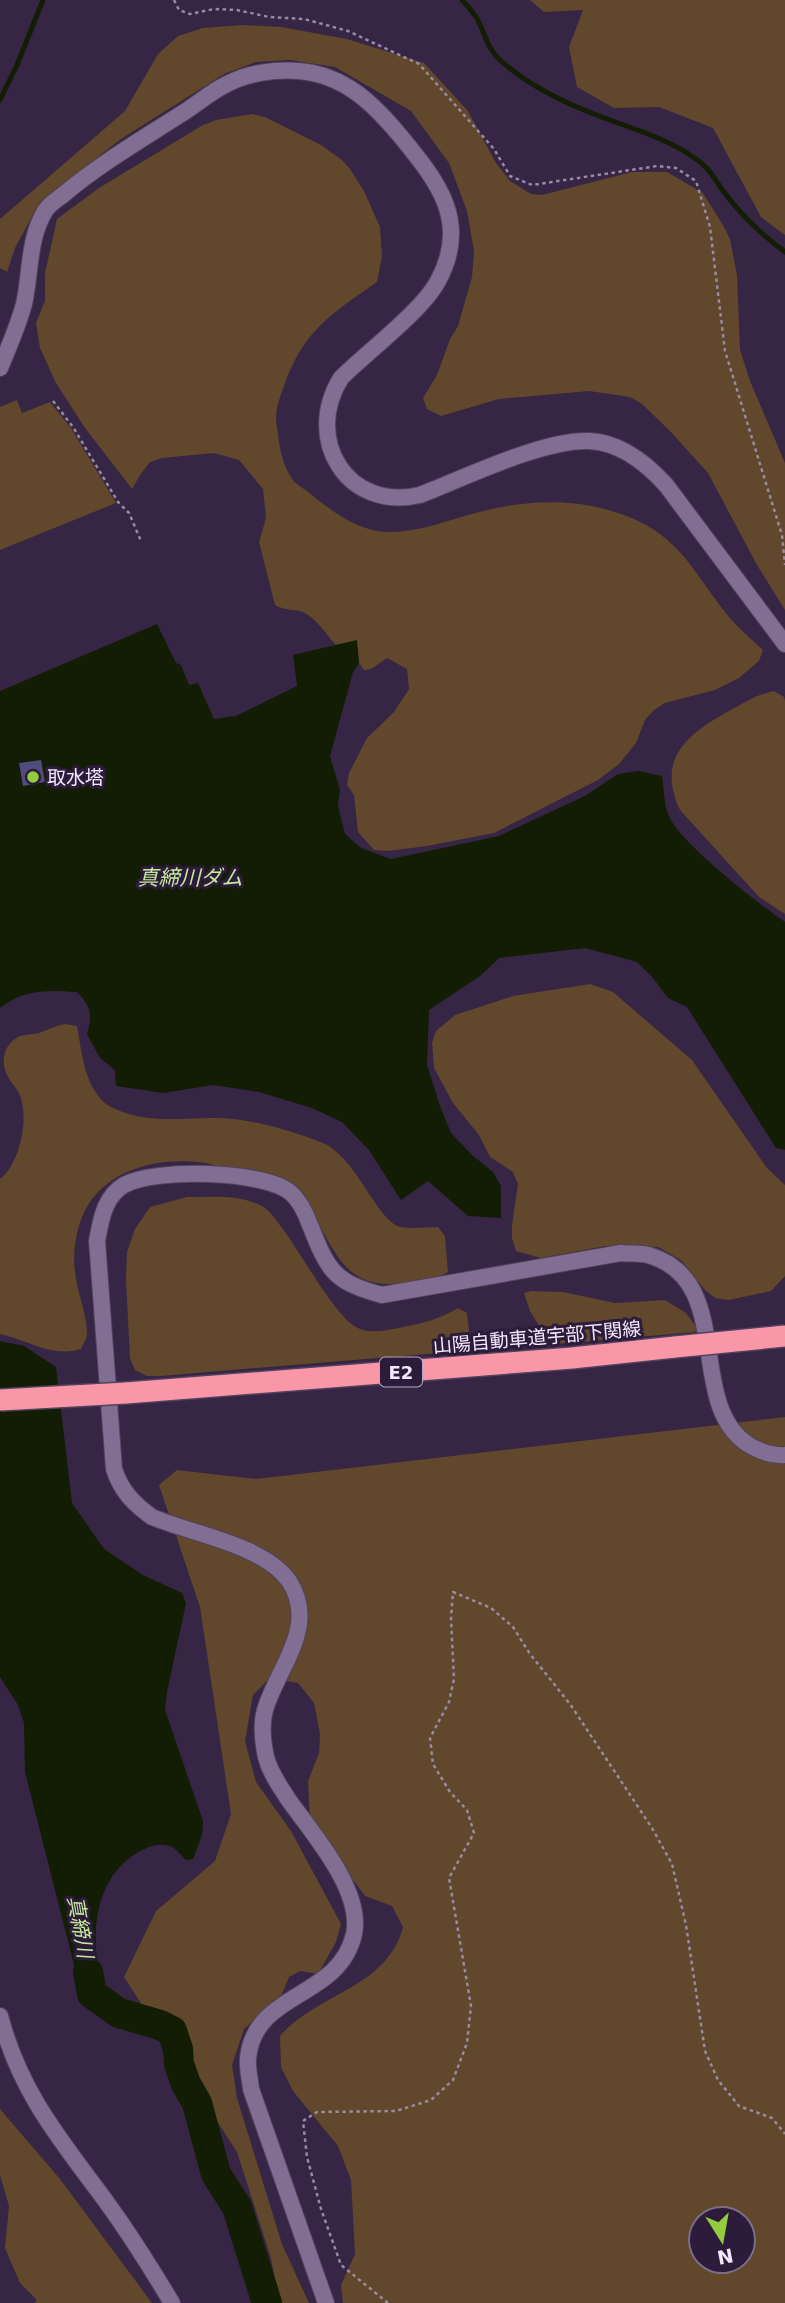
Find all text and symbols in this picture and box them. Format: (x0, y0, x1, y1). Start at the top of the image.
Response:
place label: 取水塔 (47, 766, 104, 788)
marker: 取水塔 (25, 769, 41, 785)
water label: 真締川ダム (138, 866, 243, 890)
street label: 山陽自動車道宇部下関線 (432, 1317, 642, 1357)
road number: E2 (380, 1358, 422, 1386)
water label: 真締川 (63, 1894, 98, 1962)
north arrow (687, 2205, 757, 2275)
text: N (715, 2244, 735, 2269)

